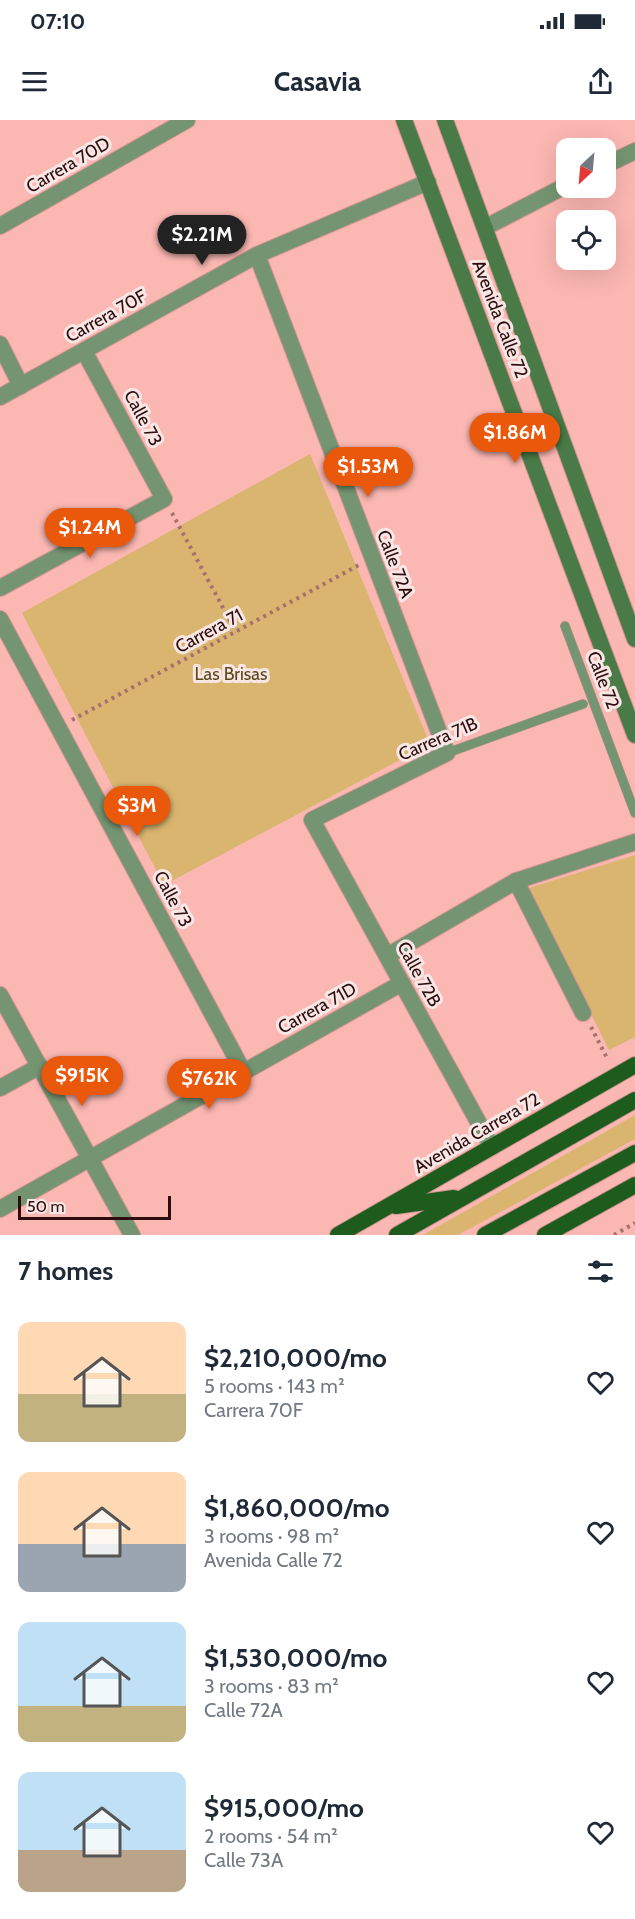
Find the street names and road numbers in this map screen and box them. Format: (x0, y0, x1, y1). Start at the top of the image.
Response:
street label: Carrera 70D (22, 132, 114, 198)
street label: Avenida Calle 72 (467, 257, 533, 381)
street label: Carrera 70F (62, 284, 151, 347)
street label: Calle 73 (119, 386, 167, 450)
street label: Calle 72A (372, 527, 418, 601)
street label: Carrera 71 (171, 604, 247, 658)
street label: Calle 72 (582, 648, 624, 712)
street label: Carrera 71B (395, 712, 481, 766)
street label: Calle 73 (149, 867, 197, 931)
street label: Calle 72B (392, 938, 446, 1010)
street label: Carrera 71D (274, 977, 360, 1039)
street label: Avenida Carrera 72 (410, 1088, 544, 1178)

